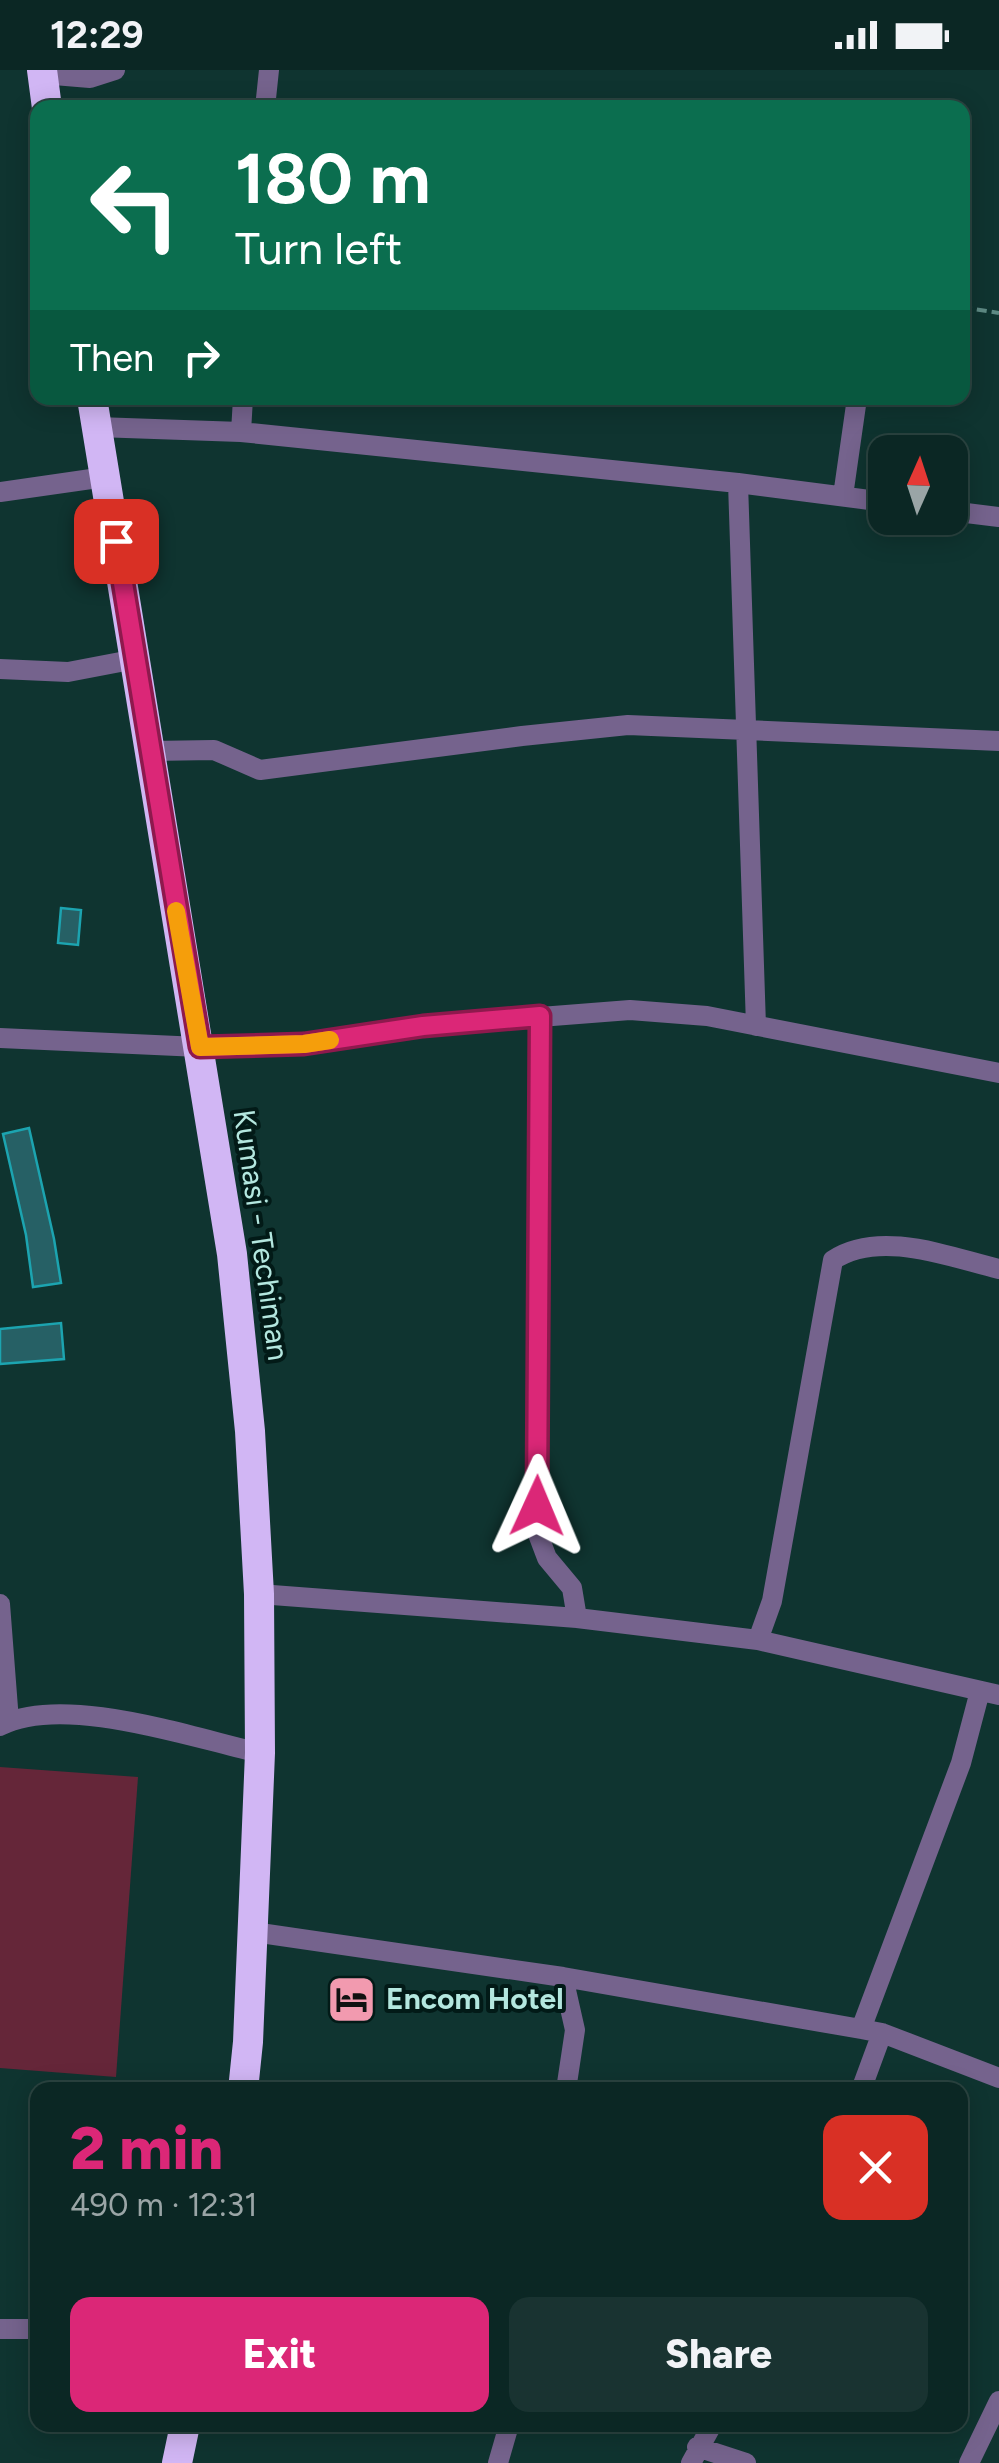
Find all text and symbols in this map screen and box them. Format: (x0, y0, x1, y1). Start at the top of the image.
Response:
text: 12:29 (50, 12, 144, 58)
text: 180 m (235, 136, 430, 221)
icon: left (70, 140, 200, 270)
text: Turn left (235, 221, 402, 275)
icon: right (174, 330, 229, 385)
text: Then (70, 335, 154, 381)
north arrow (868, 435, 968, 535)
map controls (868, 435, 968, 535)
pin (74, 499, 159, 584)
icon: arrive (89, 514, 144, 569)
street label: Kumasi - Techiman (226, 1107, 297, 1363)
position arrow (485, 1454, 589, 1558)
hotel icon: Encom Hotel (325, 1973, 377, 2025)
place label: Encom Hotel (386, 1980, 564, 2017)
text: 2 min (70, 2112, 223, 2184)
button: close (823, 2115, 928, 2220)
text: 490 m · 12:31 (70, 2186, 257, 2224)
button: Exit (70, 2297, 489, 2412)
button: Share (509, 2297, 928, 2412)

